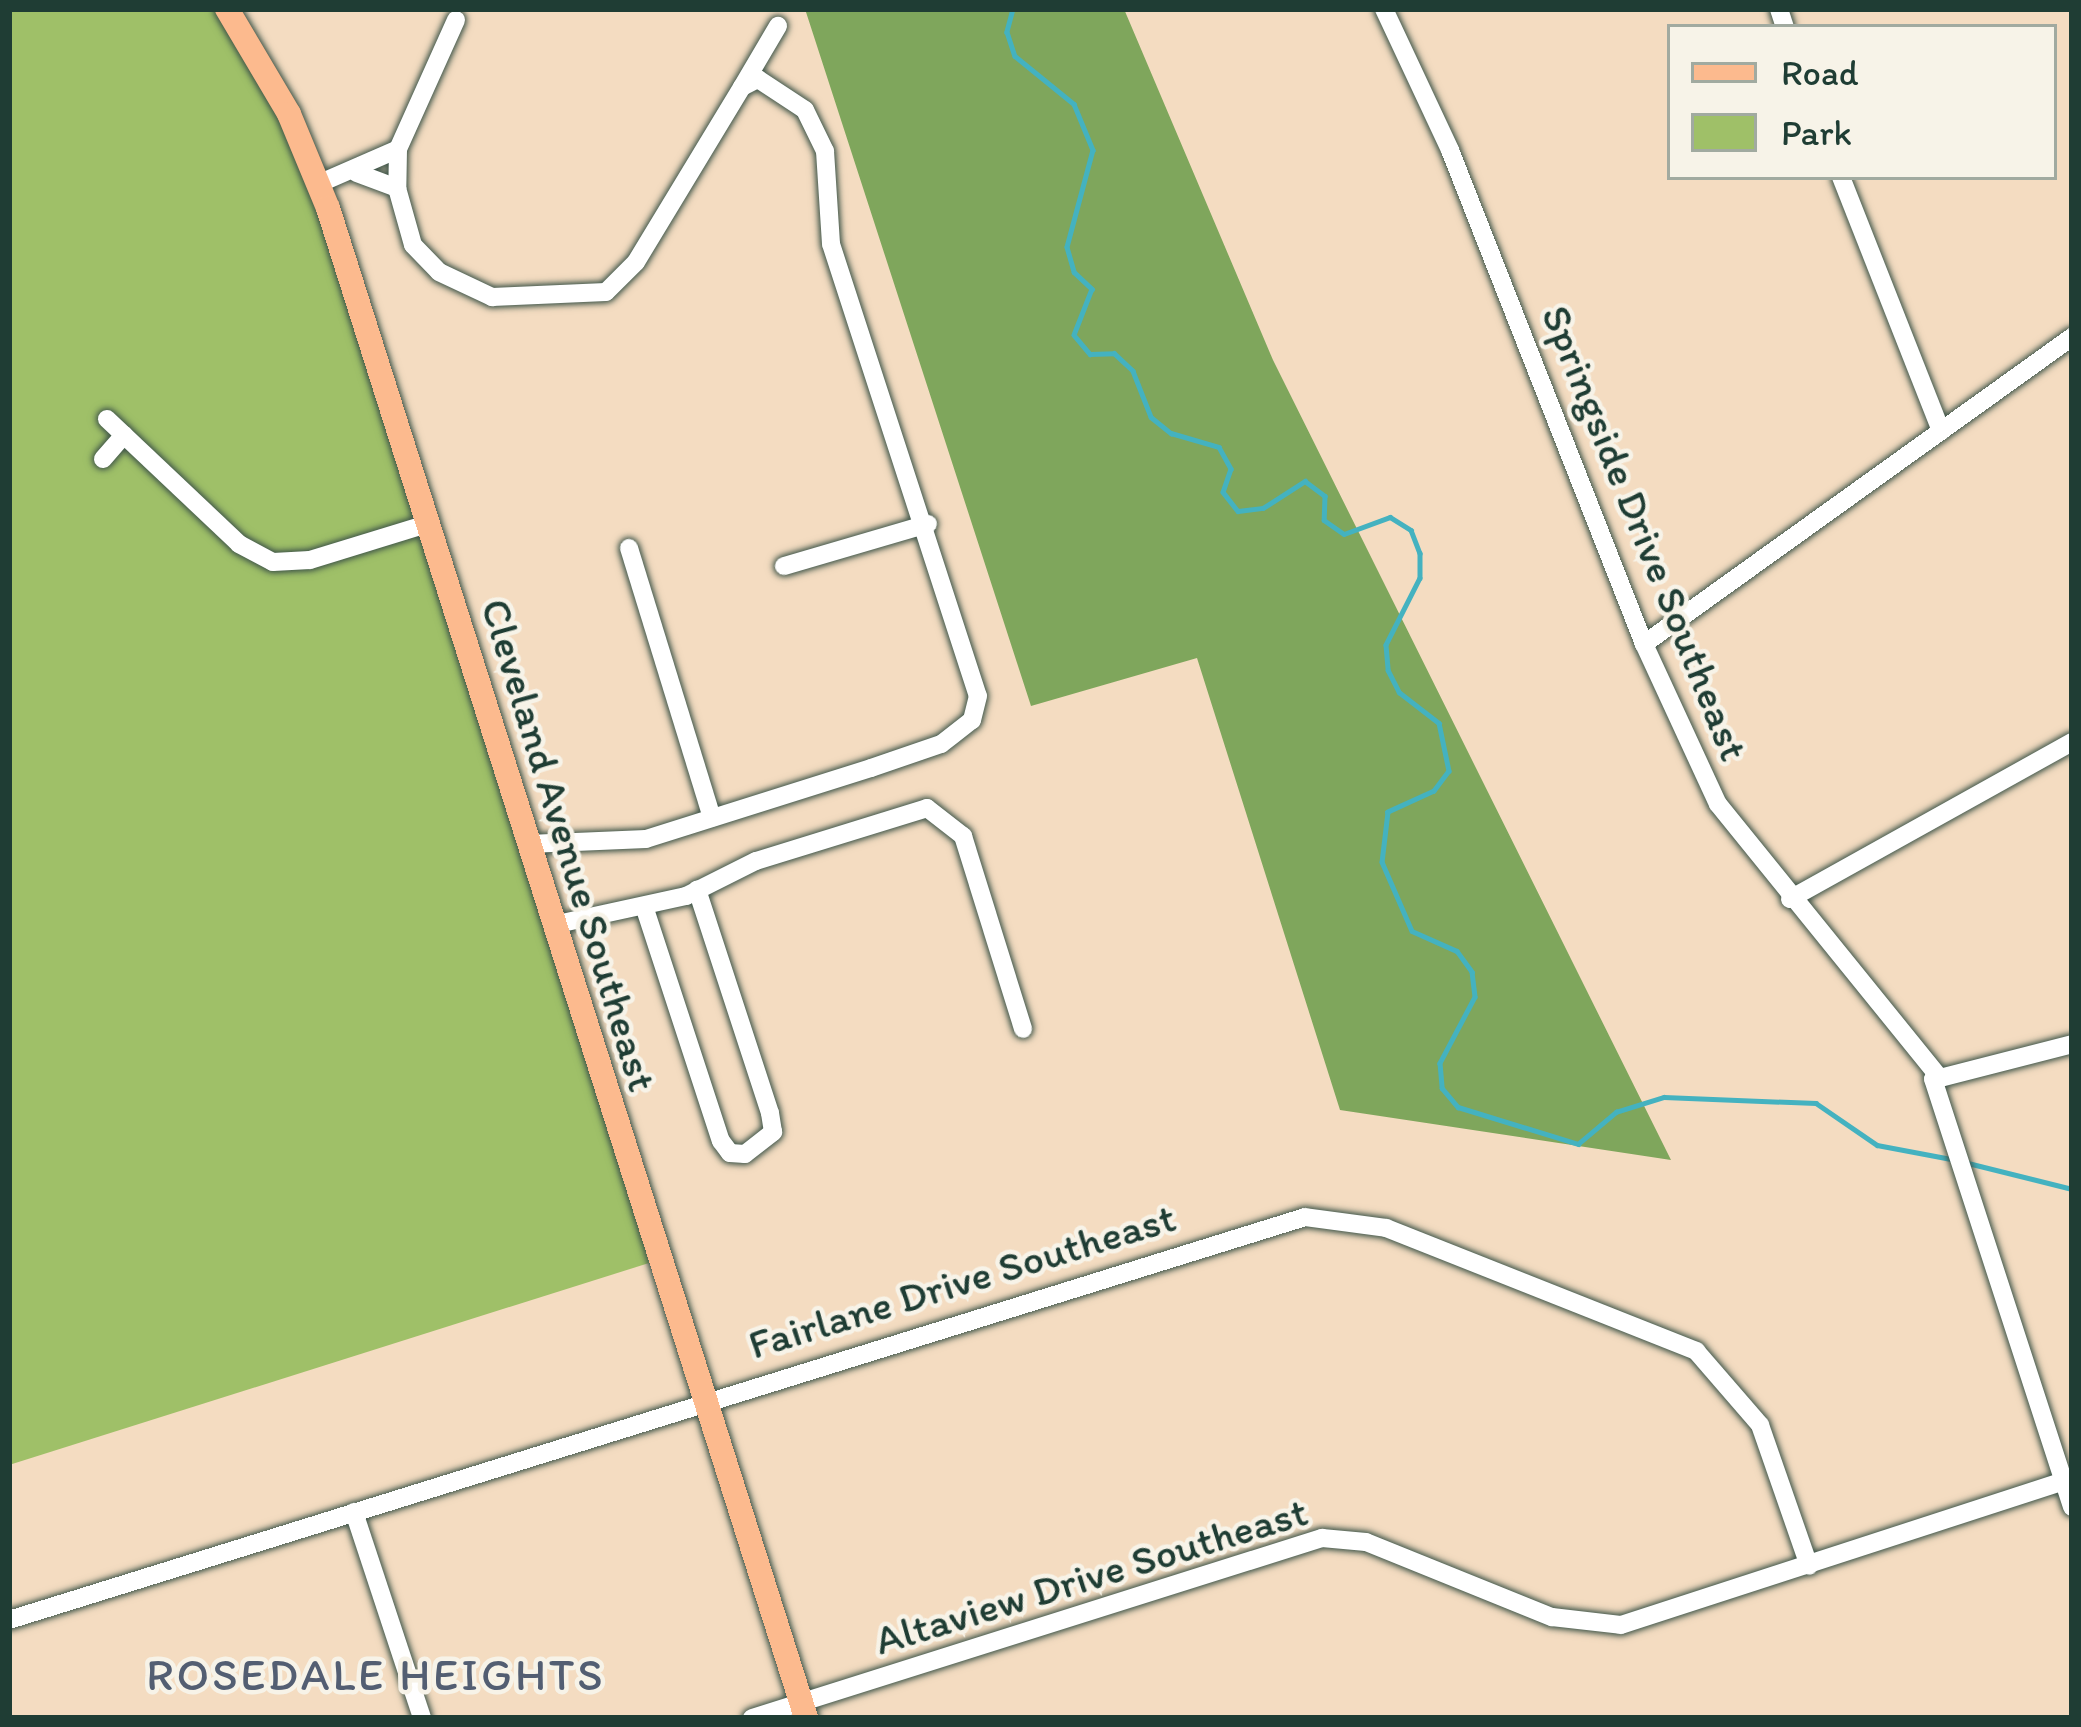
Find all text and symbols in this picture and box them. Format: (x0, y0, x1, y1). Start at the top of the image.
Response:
legend (1667, 24, 2057, 180)
text: Road (1781, 51, 1859, 94)
text: Park (1781, 111, 1852, 154)
street label: Springside Drive Southeast (1531, 298, 1759, 768)
street label: Cleveland Avenue Southeast (470, 594, 668, 1096)
street label: Fairlane Drive Southeast (743, 1192, 1181, 1370)
street label: Altaview Drive Southeast (868, 1486, 1314, 1666)
district label: ROSEDALE HEIGHTS (149, 1648, 603, 1702)

